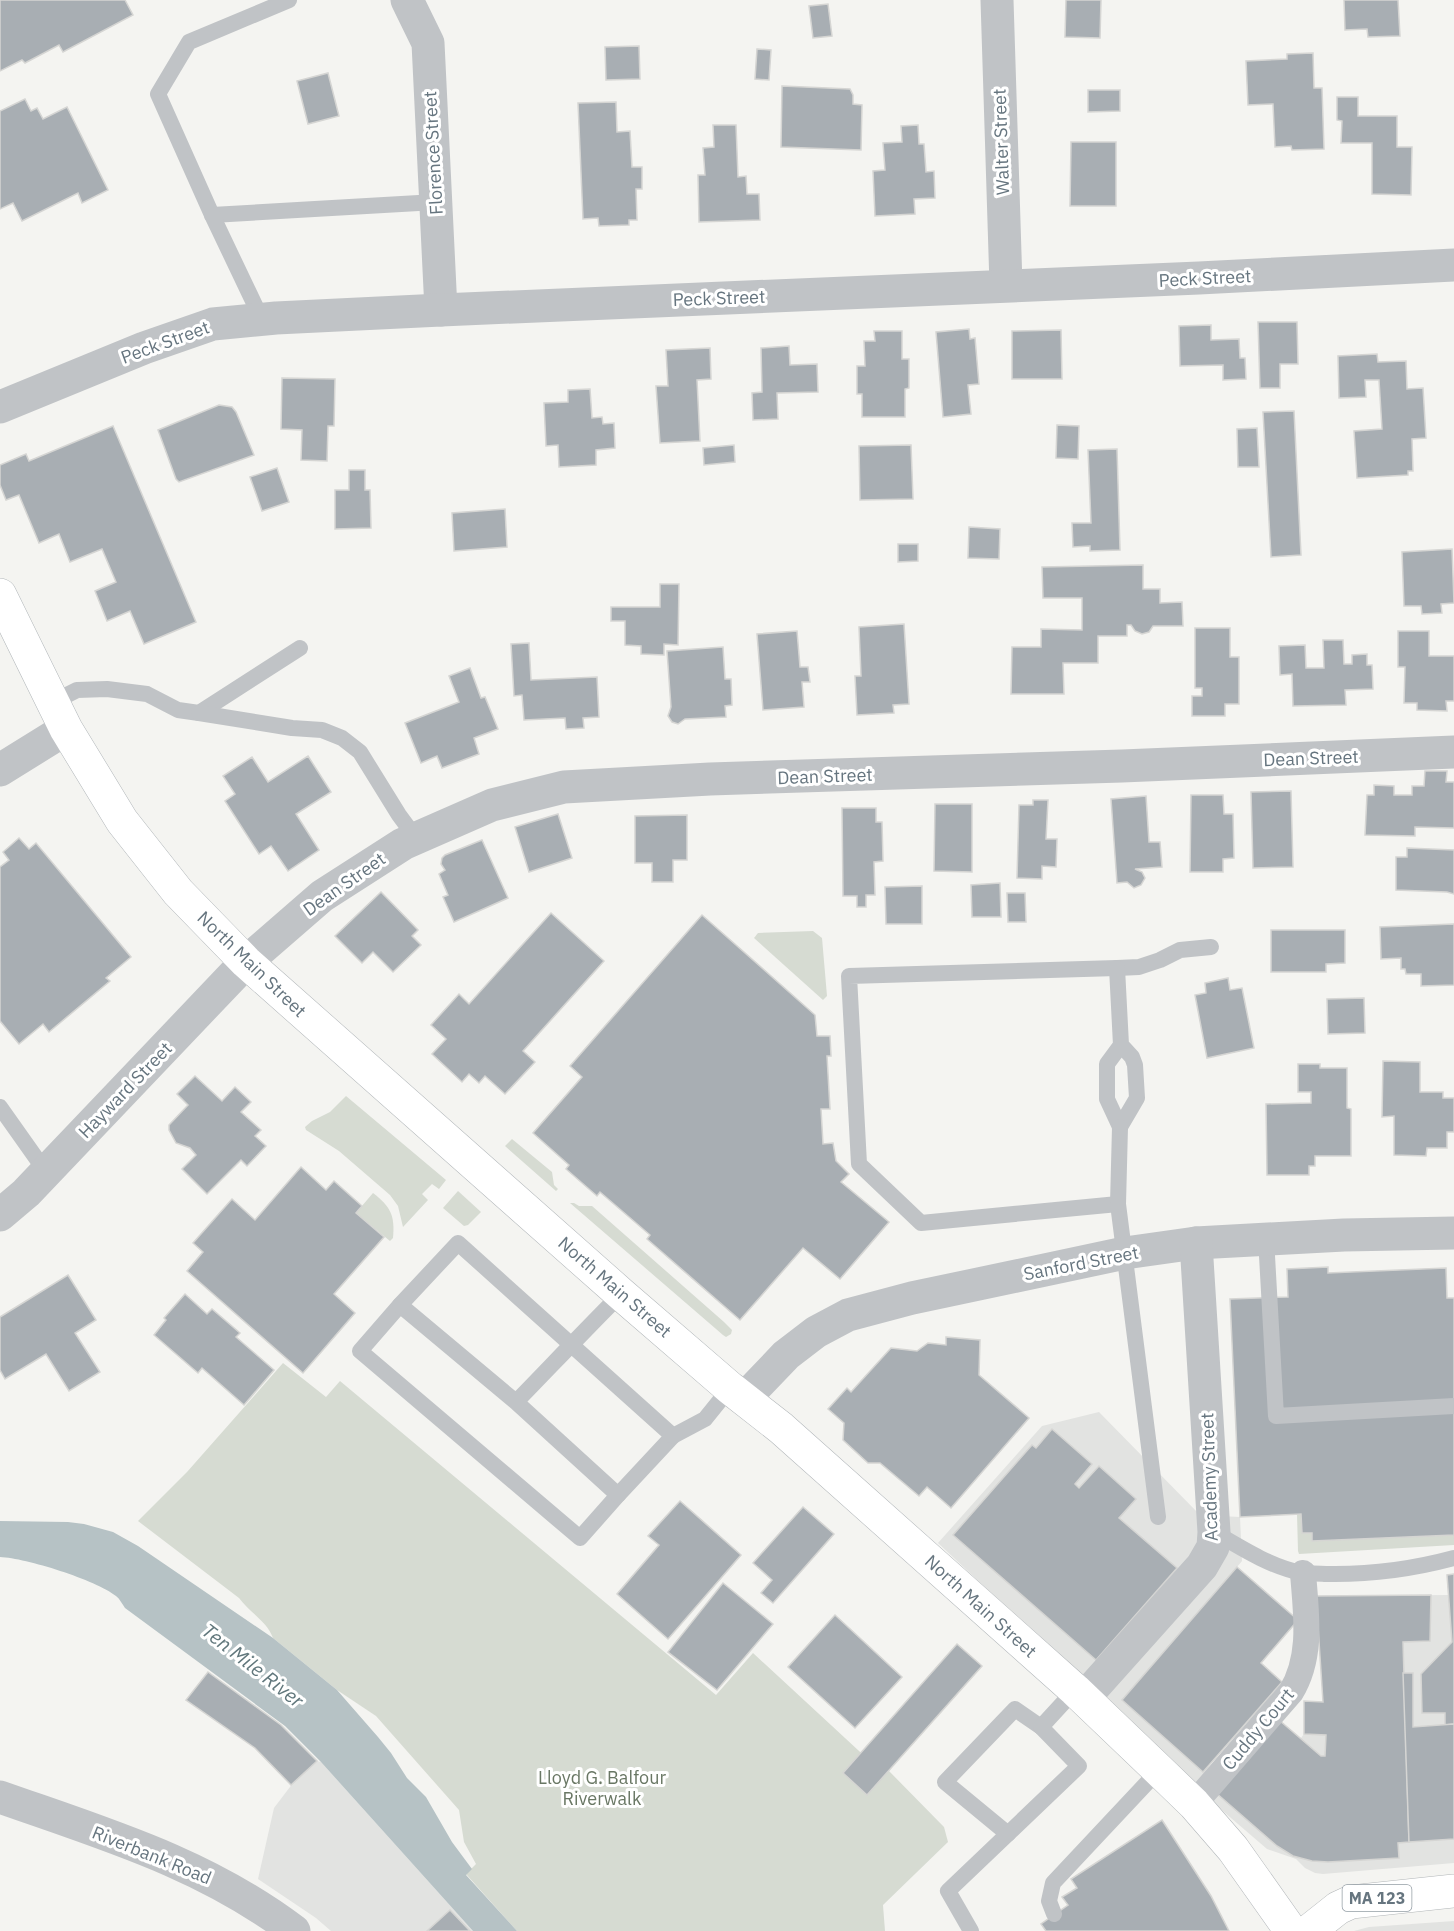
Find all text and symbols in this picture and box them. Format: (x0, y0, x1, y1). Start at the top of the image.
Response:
street label: Walter Street (988, 88, 1014, 196)
street label: Florence Street (418, 90, 448, 216)
street label: Peck Street (1158, 264, 1252, 292)
street label: Peck Street (672, 285, 766, 311)
street label: Peck Street (118, 315, 212, 369)
street label: Dean Street (1263, 745, 1359, 771)
street label: Dean Street (777, 763, 873, 789)
street label: Dean Street (298, 847, 390, 921)
street label: North Main Street (193, 906, 311, 1022)
street label: Hayward Street (73, 1037, 177, 1143)
street label: North Main Street (554, 1231, 676, 1343)
street label: Sanford Street (1022, 1241, 1140, 1285)
street label: Academy Street (1195, 1412, 1223, 1542)
street label: North Main Street (920, 1550, 1042, 1662)
water label: Ten Mile River (197, 1617, 310, 1714)
street label: Cuddy Court (1217, 1683, 1299, 1775)
park label: Lloyd G. Balfour Riverwalk (538, 1766, 666, 1810)
street label: Riverbank Road (89, 1821, 215, 1889)
road number: MA 123 (1342, 1885, 1412, 1911)

